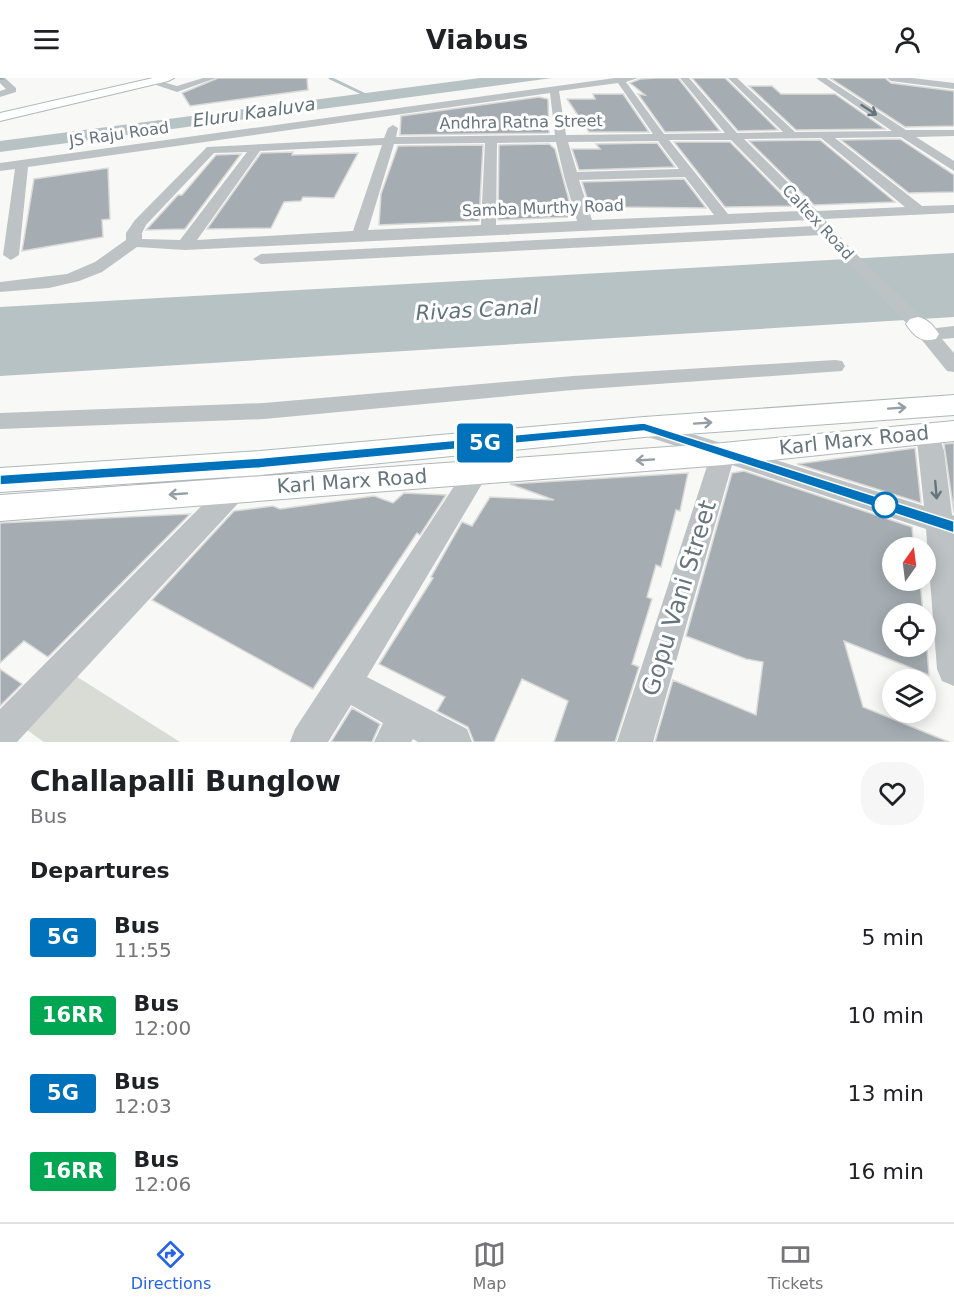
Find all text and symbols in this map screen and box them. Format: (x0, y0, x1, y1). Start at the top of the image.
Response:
icon: menu (30, 23, 63, 56)
icon: person (891, 23, 924, 56)
text: Viabus (426, 24, 528, 55)
water label: Eluru Kaaluva (191, 93, 317, 131)
one-way arrow (860, 104, 877, 116)
street label: Andhra Ratna Street (439, 111, 603, 133)
street label: JS Raju Road (67, 118, 170, 151)
street label: Caltex Road (778, 180, 858, 264)
street label: Samba Murthy Road (462, 196, 624, 220)
water label: Rivas Canal (415, 295, 539, 325)
one-way arrow (887, 403, 907, 414)
one-way arrow (692, 417, 712, 428)
street label: Karl Marx Road (778, 420, 930, 460)
line badge: 5G (458, 424, 512, 463)
text: 5G (469, 431, 501, 455)
one-way arrow (635, 454, 655, 465)
street label: Karl Marx Road (276, 464, 428, 498)
one-way arrow (931, 480, 942, 500)
one-way arrow (169, 489, 189, 500)
unlabelled marker (872, 492, 898, 518)
street label: Gopu Vani Street (636, 497, 722, 699)
north arrow (882, 537, 936, 591)
map controls (882, 537, 936, 723)
button: locate (882, 603, 936, 657)
button: layers (882, 669, 936, 723)
button: heart (861, 762, 924, 825)
text: Challapalli Bunglow (30, 765, 341, 798)
text: Bus (30, 804, 67, 828)
text: Departures (30, 858, 170, 883)
text: Bus (114, 913, 160, 938)
text: 5G (47, 925, 79, 949)
text: 5 min (862, 925, 924, 950)
text: 11:55 (114, 938, 172, 962)
text: Bus (134, 991, 179, 1016)
text: 16RR (42, 1003, 104, 1027)
text: 10 min (848, 1003, 924, 1028)
text: 12:00 (134, 1016, 191, 1040)
text: Bus (114, 1069, 160, 1094)
text: 5G (47, 1081, 79, 1105)
text: 13 min (848, 1081, 924, 1106)
text: 12:03 (114, 1094, 172, 1118)
text: Bus (134, 1147, 179, 1172)
text: 16RR (42, 1159, 104, 1183)
text: 16 min (848, 1159, 924, 1184)
text: 12:06 (134, 1172, 191, 1196)
tab: Directions (131, 1238, 211, 1293)
tab: Map (473, 1238, 506, 1293)
tab: Tickets (768, 1238, 823, 1293)

